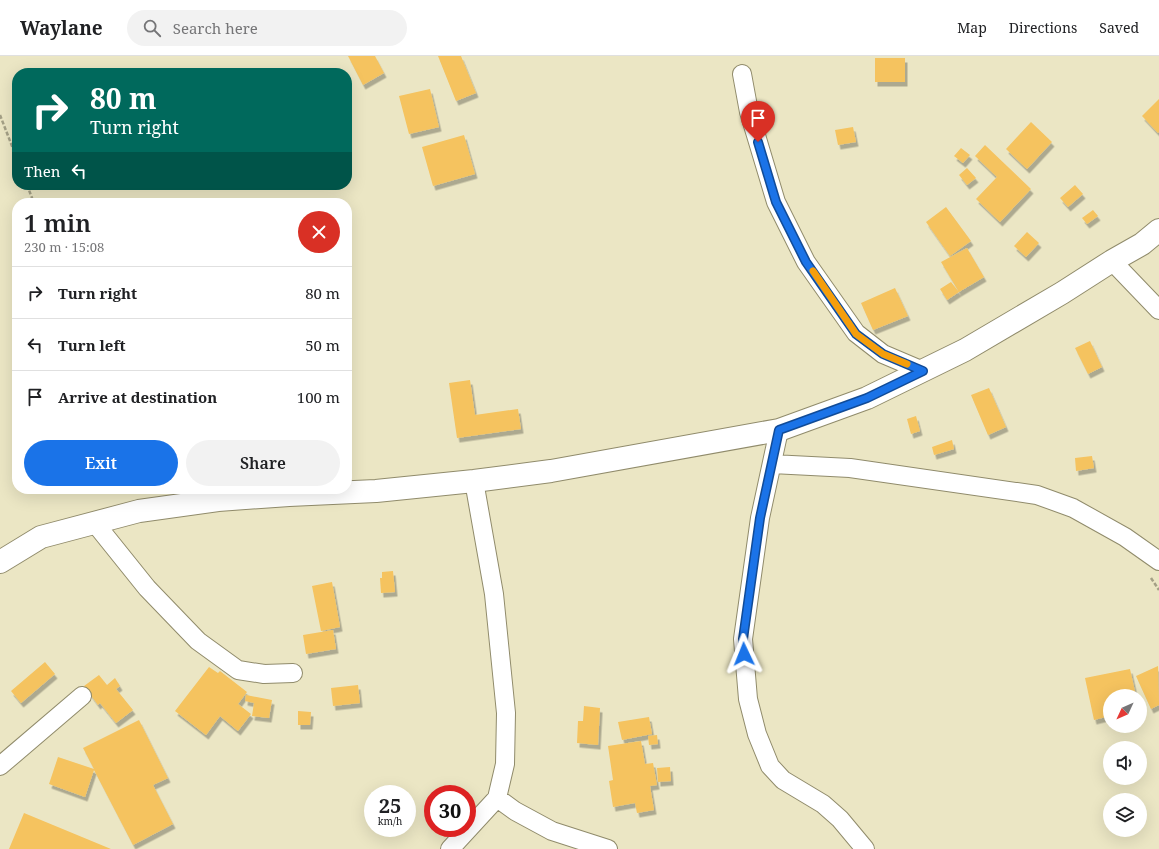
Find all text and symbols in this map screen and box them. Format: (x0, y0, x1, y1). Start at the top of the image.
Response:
search box (127, 10, 407, 46)
text: Waylane (20, 15, 103, 41)
icon: search (141, 17, 163, 39)
text: Search here (173, 18, 258, 38)
text: Map (957, 18, 987, 37)
text: Directions (1009, 18, 1077, 37)
text: Saved (1099, 18, 1139, 37)
text: 80 m (90, 79, 157, 117)
icon: right (24, 84, 76, 136)
pin (741, 101, 775, 142)
icon: arrive (747, 107, 769, 129)
text: Turn right (90, 115, 179, 139)
icon: left (68, 160, 90, 182)
text: Then (24, 161, 60, 181)
text: 1 min (24, 206, 91, 239)
button: close (298, 211, 340, 253)
text: 230 m · 15:08 (24, 238, 104, 256)
icon: right (24, 282, 46, 304)
text: Turn right (58, 283, 137, 303)
text: 80 m (305, 283, 340, 303)
icon: left (24, 334, 46, 356)
text: Turn left (58, 335, 126, 355)
text: 50 m (305, 335, 340, 355)
icon: arrive (24, 386, 46, 408)
text: Arrive at destination (58, 387, 217, 407)
text: 100 m (297, 387, 340, 407)
button: Exit (24, 440, 178, 486)
button: Share (186, 440, 340, 486)
position arrow (723, 633, 765, 675)
north arrow (1103, 689, 1147, 733)
map controls (1103, 689, 1147, 837)
button: sound (1103, 741, 1147, 785)
speed limit sign: 30 (424, 785, 476, 837)
text: 25 (379, 792, 401, 819)
button: layers (1103, 793, 1147, 837)
text: km/h (378, 814, 402, 828)

